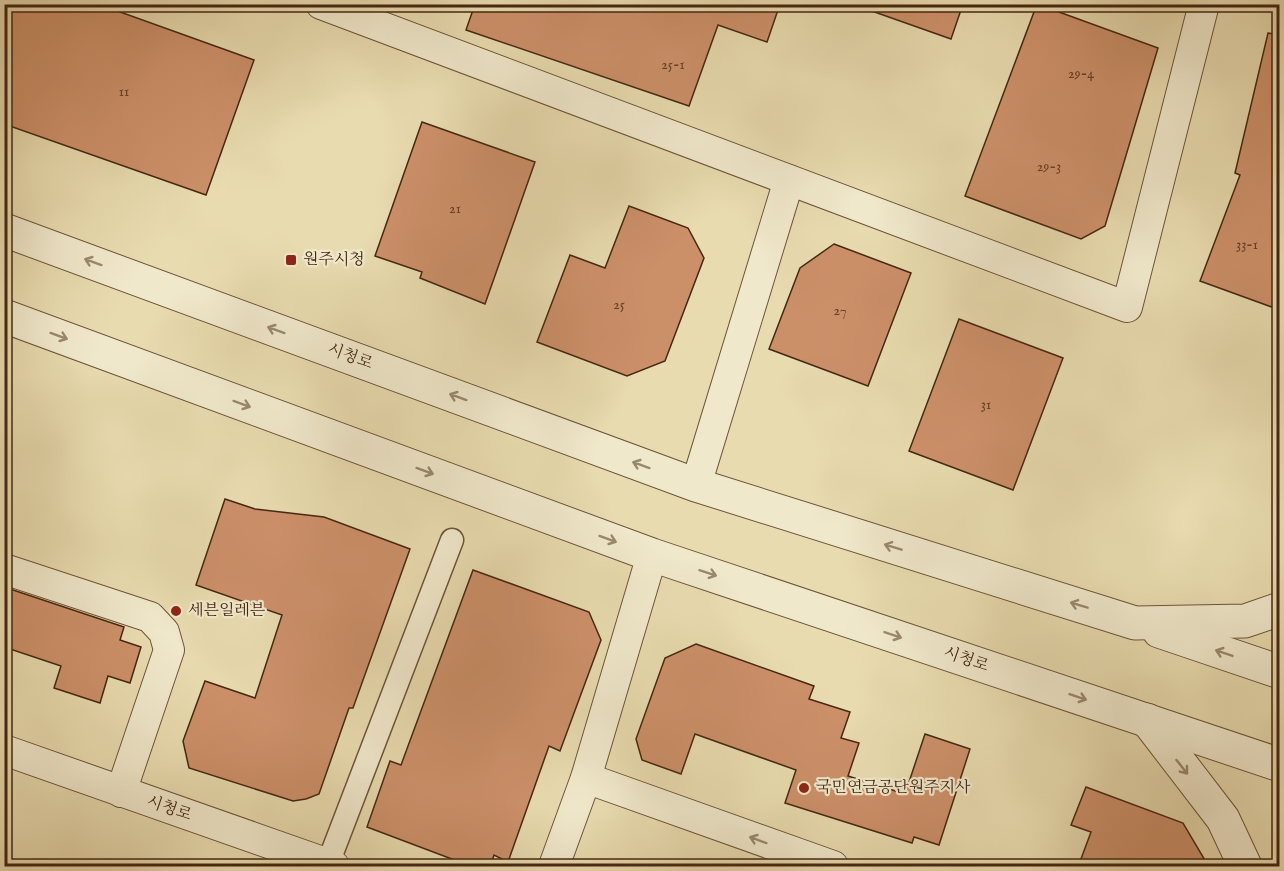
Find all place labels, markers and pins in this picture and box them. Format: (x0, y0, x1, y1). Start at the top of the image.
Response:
place label: 원주시청 (303, 250, 365, 270)
marker: 원주시청 (284, 253, 298, 267)
place label: 세븐일레븐 (188, 601, 266, 621)
marker: 세븐일레븐 (169, 604, 183, 618)
place label: 국민연금공단원주지사 (816, 778, 971, 798)
marker: 국민연금공단원주지사 (797, 781, 811, 795)

